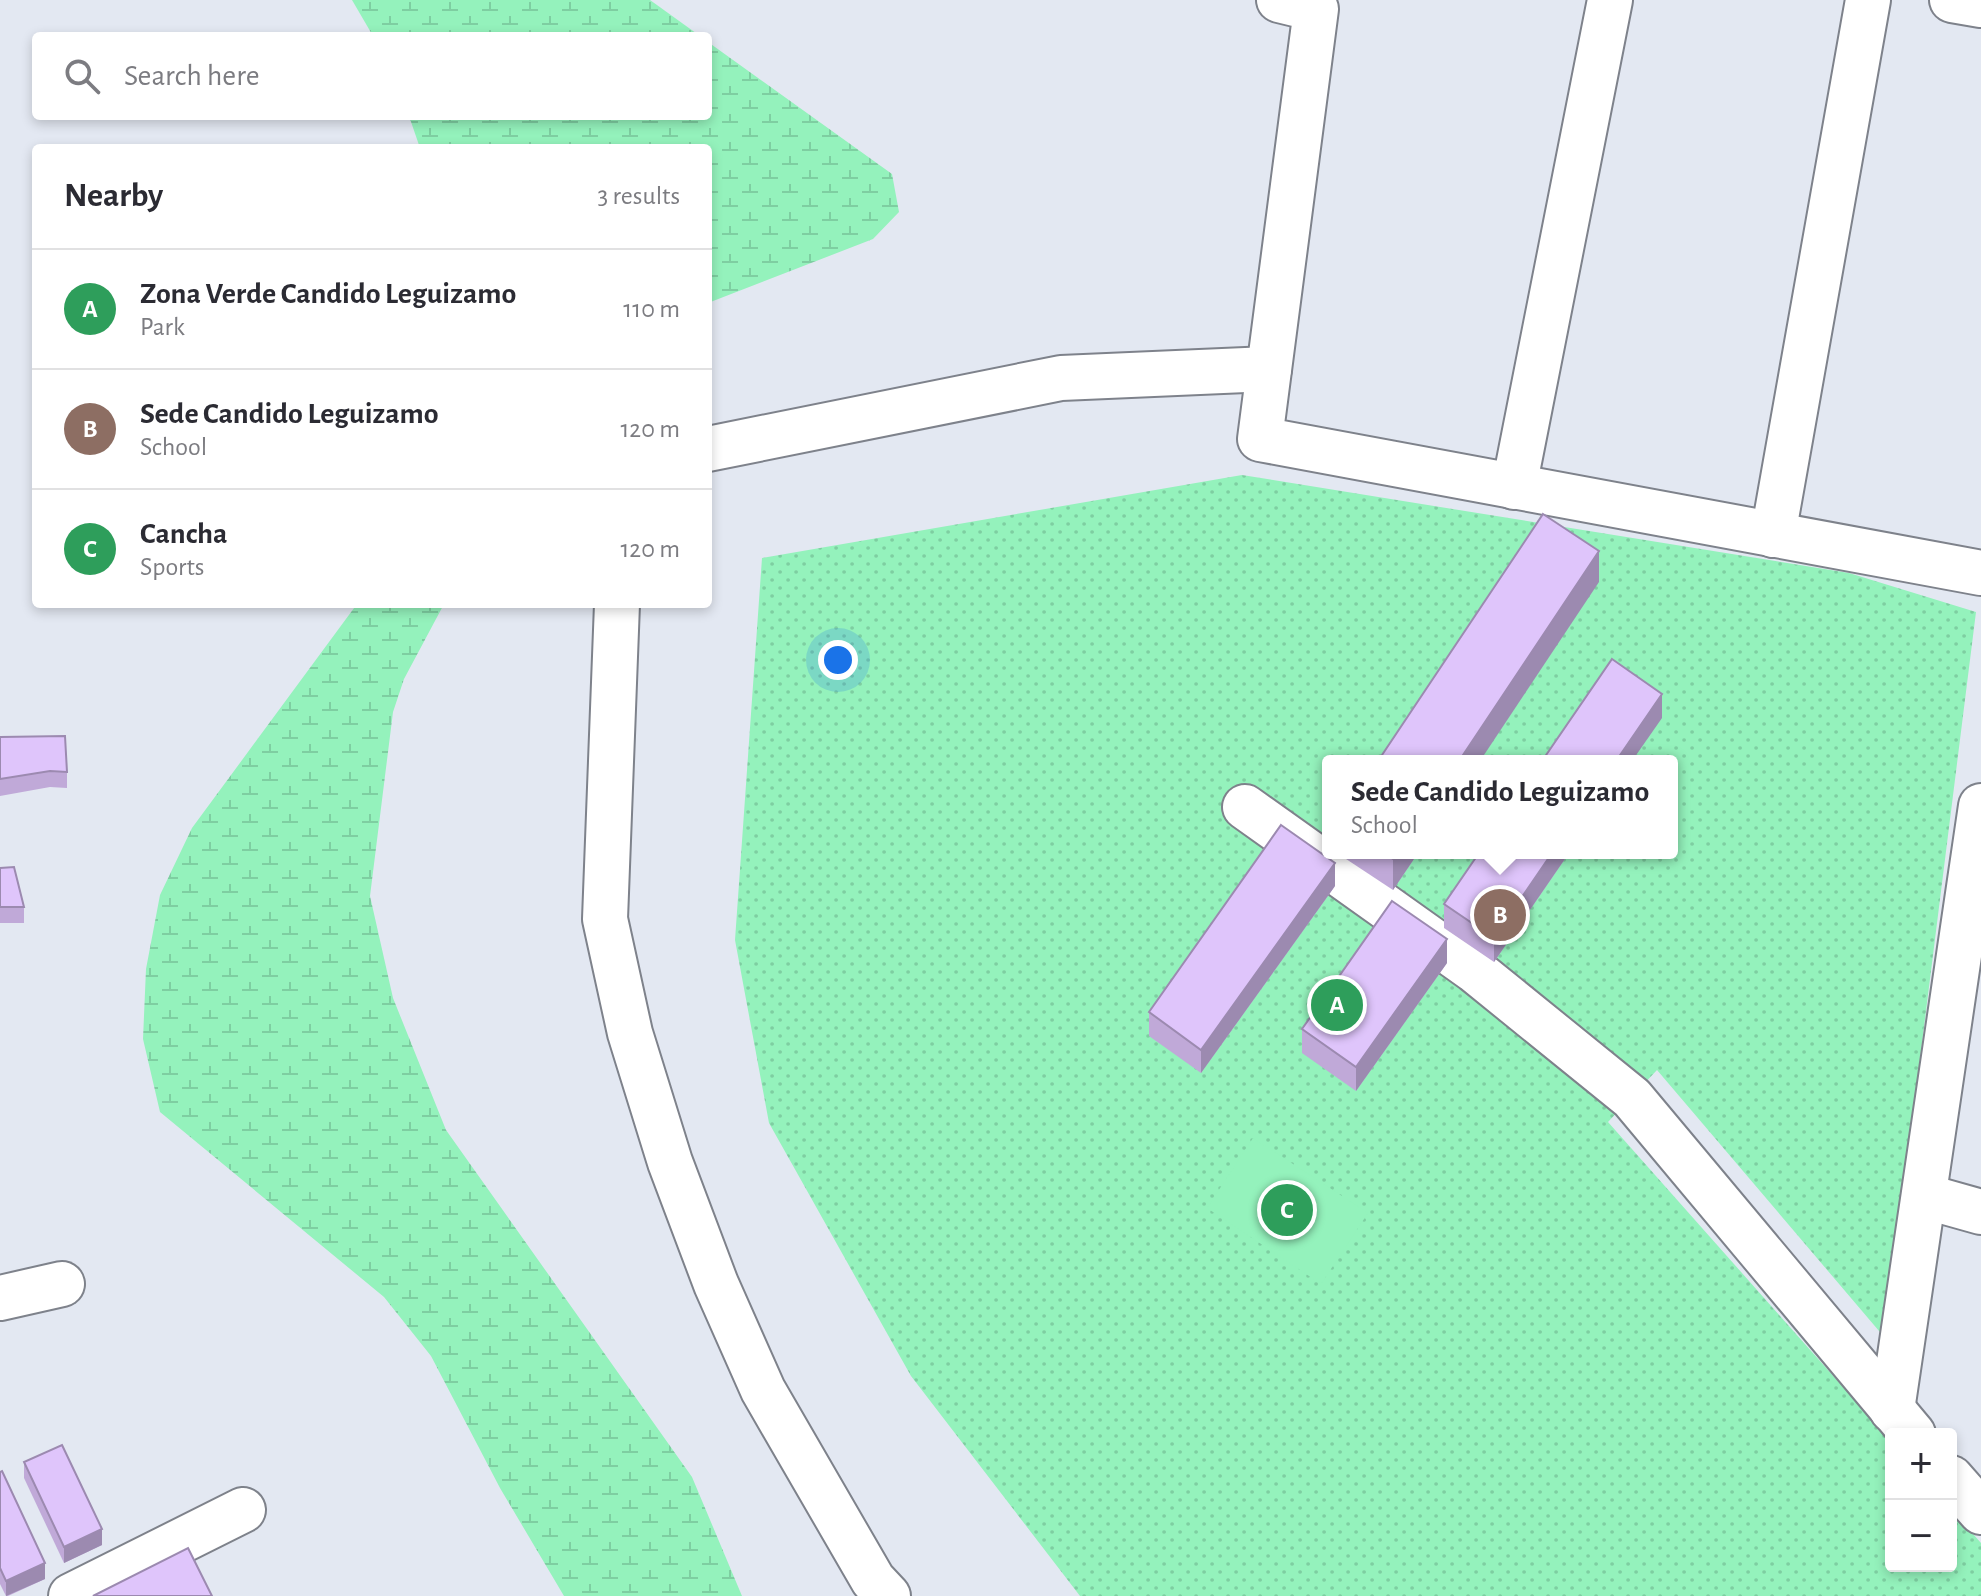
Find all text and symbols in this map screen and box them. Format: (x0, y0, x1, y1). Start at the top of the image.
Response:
search box (32, 32, 712, 120)
icon: search (60, 54, 104, 98)
text: Search here (124, 61, 260, 91)
text: Nearby (64, 179, 163, 213)
text: 3 results (597, 183, 680, 209)
text: Zona Verde Candido Leguizamo (140, 279, 516, 309)
text: A (82, 296, 98, 322)
text: 110 m (623, 296, 680, 322)
text: Park (140, 314, 185, 340)
text: Sede Candido Leguizamo (140, 399, 439, 429)
text: B (82, 416, 98, 442)
text: 120 m (620, 416, 680, 442)
text: School (140, 434, 207, 460)
text: Cancha (140, 519, 227, 549)
text: C (83, 536, 97, 562)
text: 120 m (620, 536, 680, 562)
text: Sports (140, 554, 204, 580)
your location (818, 640, 858, 680)
popup (1322, 755, 1678, 859)
text: Sede Candido Leguizamo (1351, 777, 1649, 807)
text: School (1351, 812, 1418, 838)
pin: B (1474, 885, 1526, 945)
pin: A (1311, 975, 1363, 1035)
pin: C (1261, 1180, 1313, 1240)
map controls (1885, 1428, 1957, 1572)
button: + (1885, 1428, 1957, 1500)
button: − (1885, 1500, 1957, 1572)

